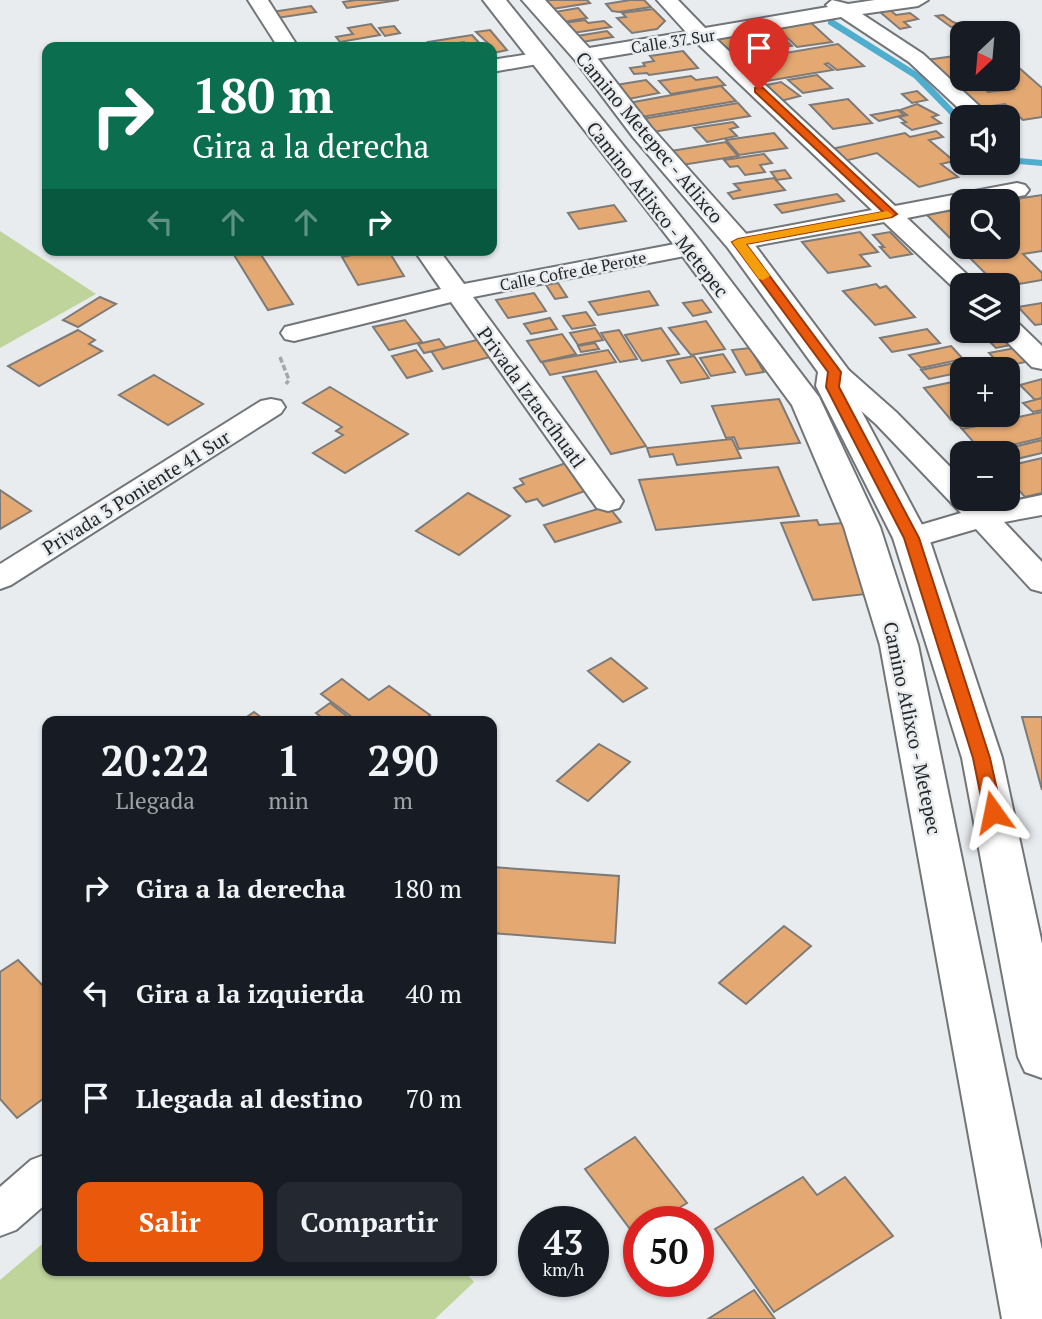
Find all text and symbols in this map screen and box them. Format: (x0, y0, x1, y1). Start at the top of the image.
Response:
pin (729, 18, 789, 90)
north arrow (950, 21, 1020, 91)
map controls (950, 21, 1020, 511)
street label: Calle 37 Sur (629, 23, 717, 58)
icon: arrive (740, 29, 778, 67)
street label: Camino Metepec - Atlixco (571, 46, 729, 228)
text: 180 m (192, 62, 334, 127)
icon: right (77, 70, 168, 161)
button: sound (950, 105, 1020, 175)
street label: Camino Atlixco - Metepec (581, 116, 735, 302)
text: Gira a la derecha (192, 125, 429, 167)
button: search (950, 189, 1020, 259)
icon: left (141, 203, 179, 241)
icon: ahead (214, 203, 252, 241)
icon: ahead (287, 203, 325, 241)
icon: right (360, 203, 398, 241)
street label: Calle Cofre de Perote (498, 246, 648, 296)
button: layers (950, 273, 1020, 343)
street label: Privada Iztaccíhuatl (472, 322, 592, 472)
button: + (950, 357, 1020, 427)
street label: Privada 3 Poniente 41 Sur (38, 424, 235, 560)
button: − (950, 441, 1020, 511)
street label: Camino Atlixco - Metepec (878, 619, 948, 837)
text: 20:22 (101, 732, 210, 788)
text: 1 (277, 732, 300, 788)
text: 290 (367, 732, 438, 788)
position arrow (956, 775, 1030, 849)
text: Llegada (116, 785, 195, 816)
text: min (268, 785, 309, 816)
text: m (393, 785, 413, 816)
icon: right (77, 869, 115, 907)
text: Gira a la derecha (136, 871, 346, 905)
text: 180 m (392, 871, 462, 905)
icon: left (77, 974, 115, 1012)
text: Gira a la izquierda (136, 976, 364, 1010)
text: 40 m (406, 976, 462, 1010)
icon: arrive (77, 1079, 115, 1117)
text: Llegada al destino (136, 1081, 363, 1115)
text: 70 m (406, 1081, 462, 1115)
button: Salir (77, 1182, 263, 1262)
button: Compartir (277, 1182, 462, 1262)
speed limit sign: 50 (623, 1206, 714, 1297)
text: 43 (544, 1219, 583, 1265)
text: km/h (543, 1257, 584, 1281)

